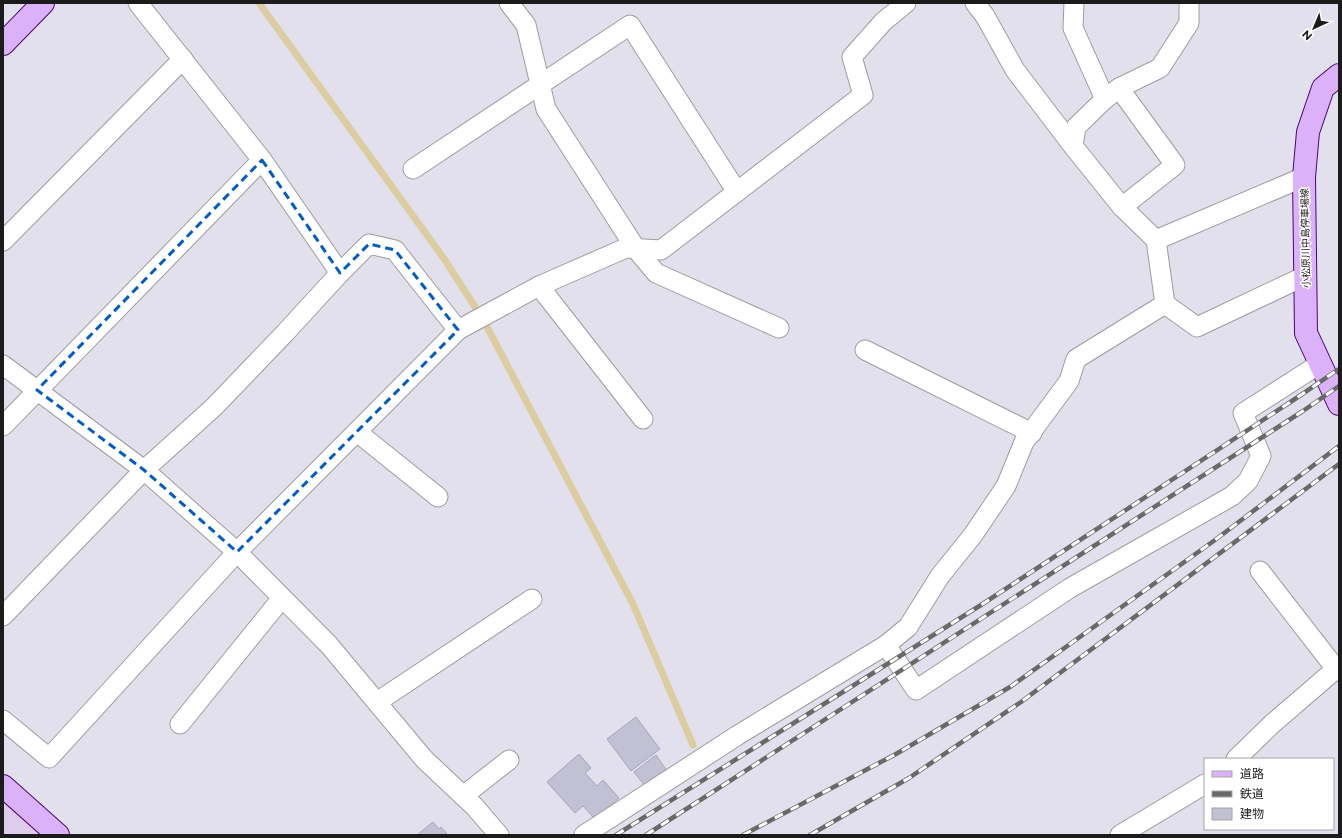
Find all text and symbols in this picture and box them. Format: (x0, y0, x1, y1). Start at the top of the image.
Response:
north arrow (1294, 8, 1334, 48)
text: N (1299, 27, 1315, 43)
street label: 小松原川中島停車場線 (1298, 188, 1313, 288)
legend (1204, 758, 1334, 830)
text: 道路 (1240, 766, 1264, 781)
text: 鉄道 (1240, 786, 1264, 801)
text: 建物 (1240, 806, 1264, 821)

